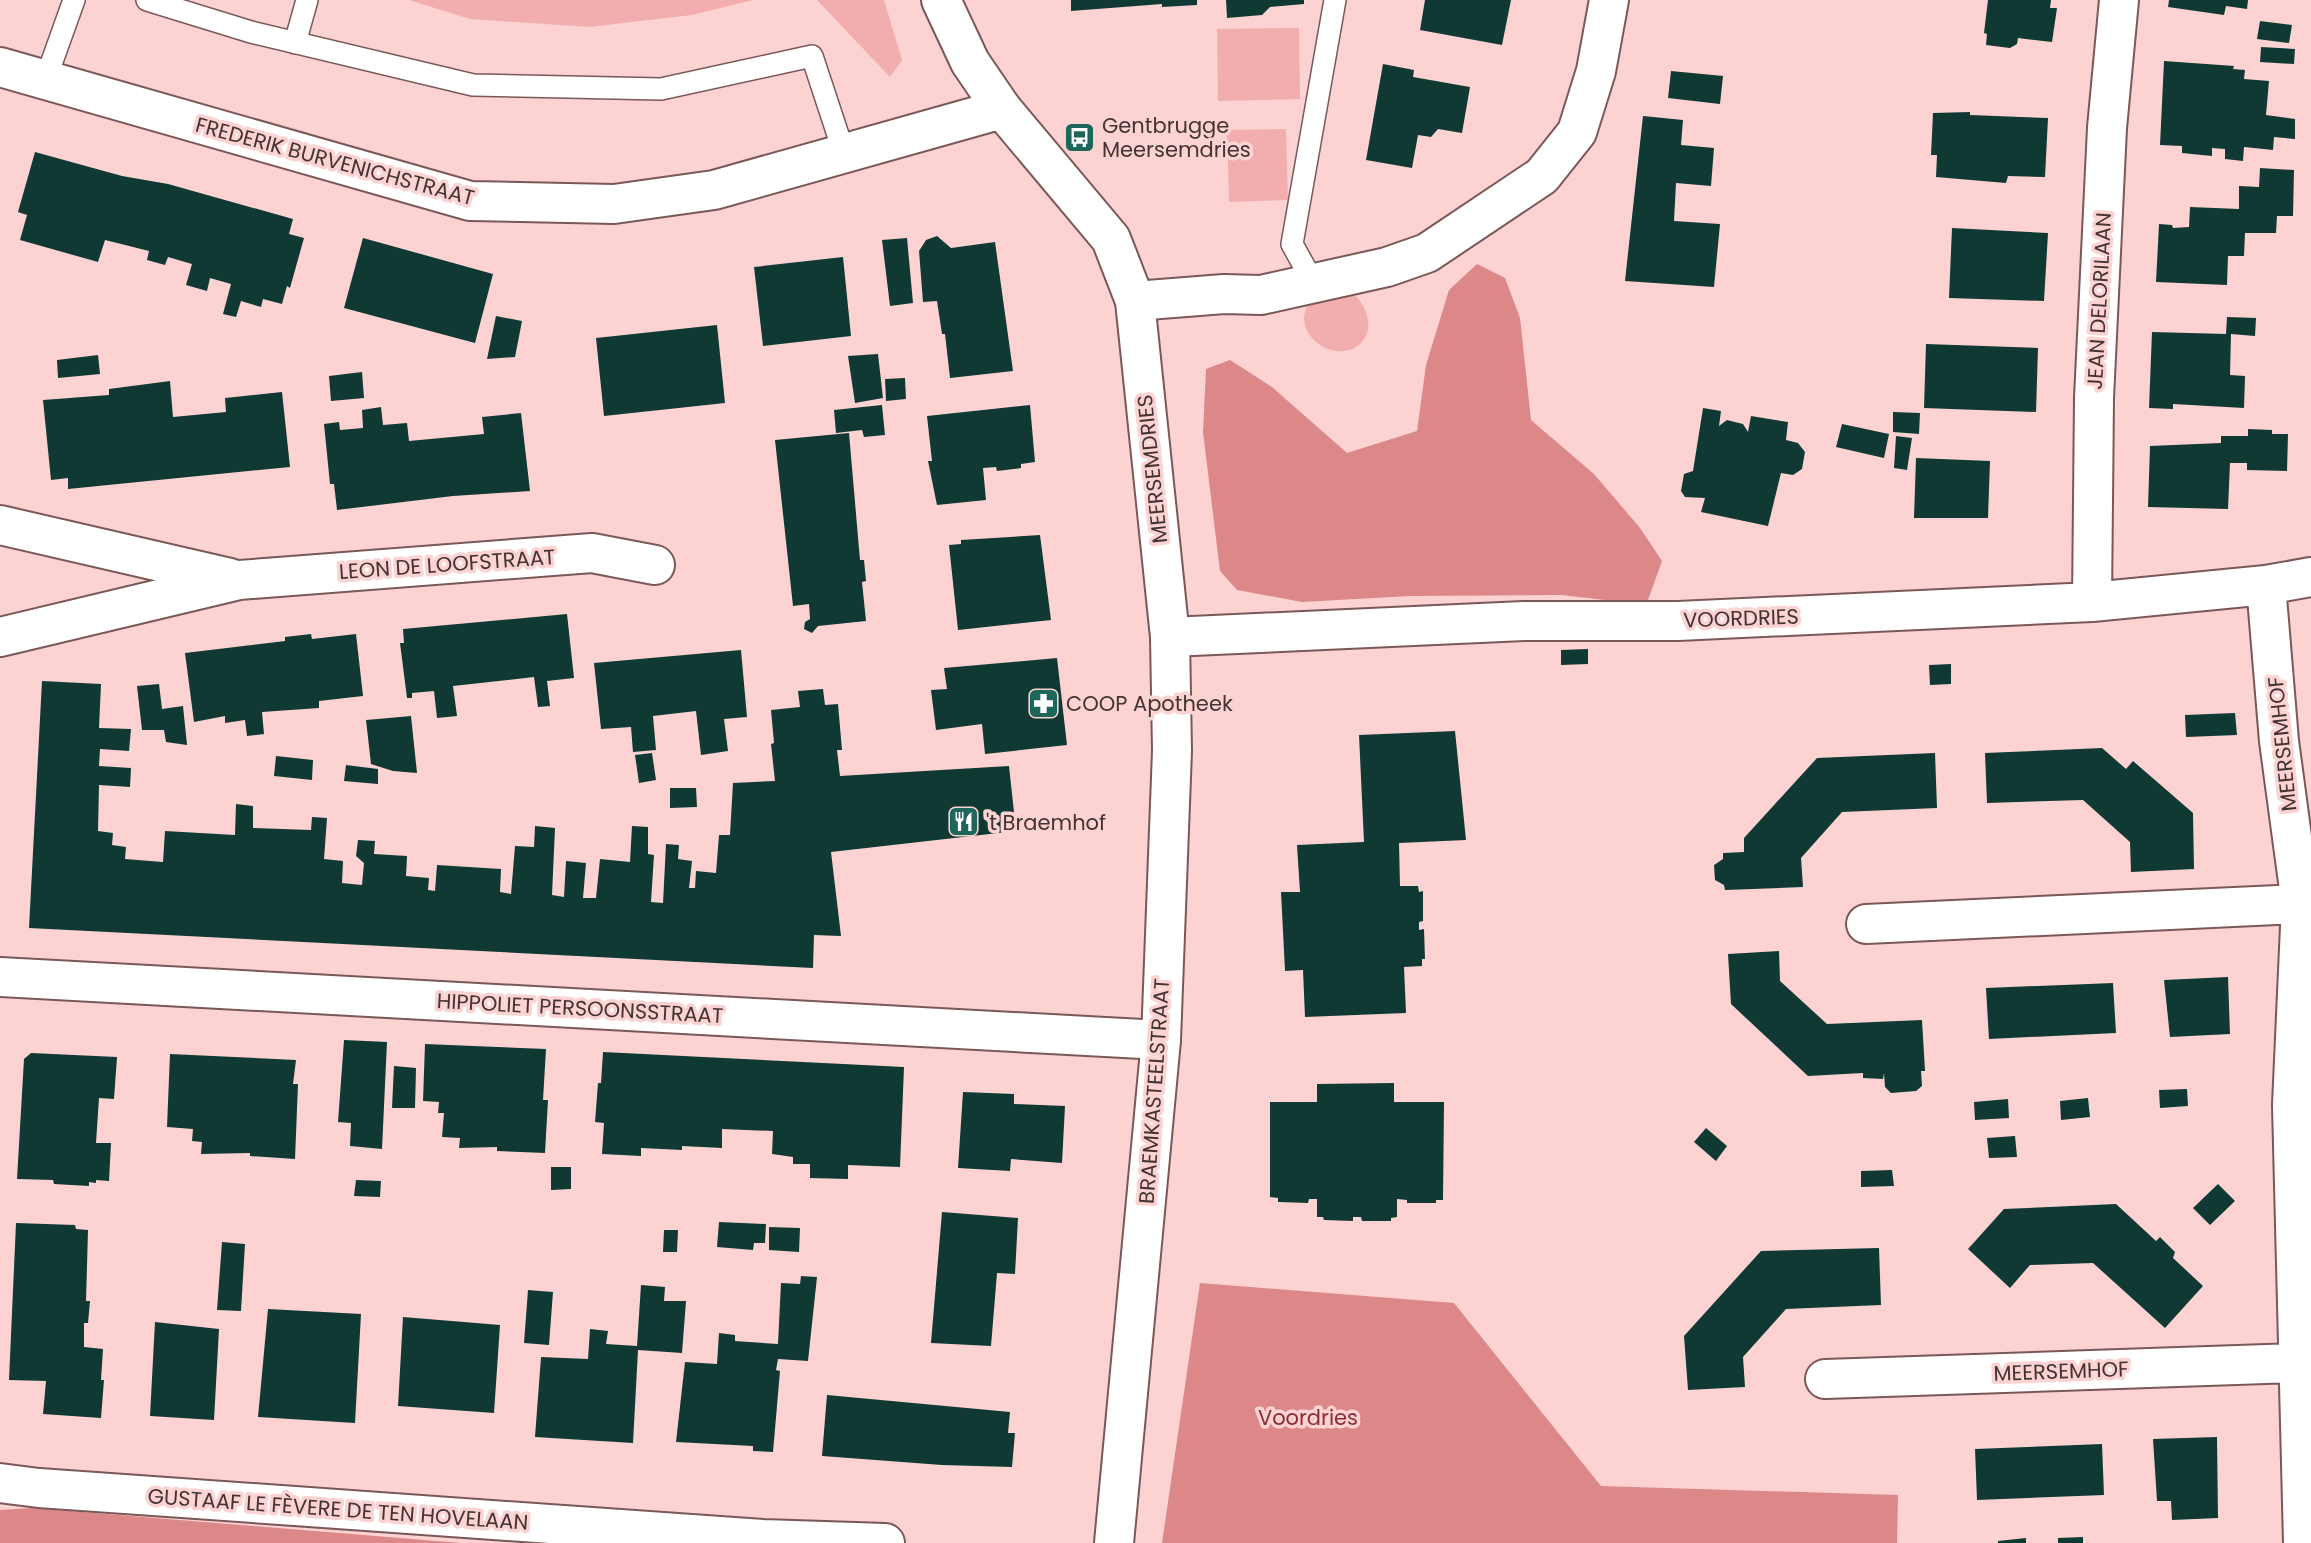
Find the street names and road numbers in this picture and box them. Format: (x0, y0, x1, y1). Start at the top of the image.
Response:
street label: FREDERIK BURVENICHSTRAAT (192, 110, 478, 212)
street label: JEAN DELORILAAN (2080, 212, 2118, 390)
street label: MEERSEMDRIES (1130, 393, 1174, 545)
street label: LEON DE LOOFSTRAAT (338, 542, 556, 586)
street label: VOORDRIES (1683, 601, 1799, 635)
street label: MEERSEMHOF (2261, 675, 2303, 813)
street label: BRAEMKASTEELSTRAAT (1132, 977, 1176, 1205)
street label: HIPPOLIET PERSOONSSTRAAT (436, 986, 724, 1030)
street label: MEERSEMHOF (1993, 1354, 2129, 1388)
street label: GUSTAAF LE FÈVERE DE TEN HOVELAAN (147, 1481, 529, 1537)

